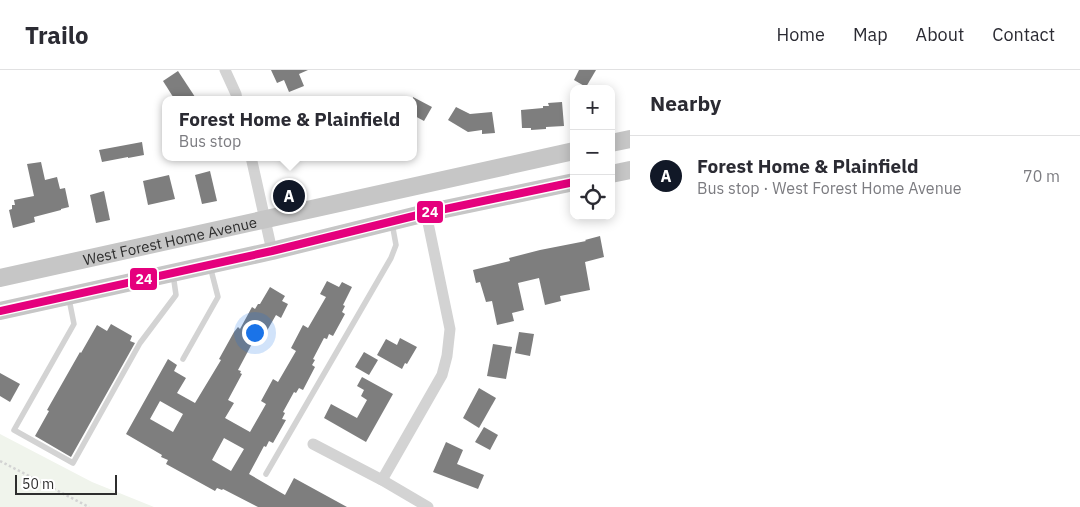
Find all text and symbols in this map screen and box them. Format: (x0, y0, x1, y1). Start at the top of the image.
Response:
text: Trailo (25, 19, 89, 51)
text: Home (777, 23, 825, 46)
text: Map (853, 23, 888, 46)
text: About (916, 23, 964, 46)
text: Contact (992, 23, 1055, 46)
map controls (570, 85, 615, 220)
button: + (570, 85, 615, 130)
text: Nearby (650, 89, 721, 117)
popup (162, 96, 417, 161)
text: Forest Home & Plainfield (179, 107, 400, 131)
button: − (570, 130, 615, 175)
text: Bus stop (179, 131, 241, 151)
text: Forest Home & Plainfield (697, 154, 919, 178)
text: A (661, 166, 671, 186)
text: 70 m (1023, 166, 1060, 186)
button: locate (570, 175, 615, 220)
pin: A (273, 177, 305, 215)
text: Bus stop · West Forest Home Avenue (697, 178, 962, 198)
line badge: 24 (416, 200, 444, 224)
text: 24 (422, 203, 438, 221)
street label: West Forest Home Avenue (81, 212, 259, 269)
line badge: 24 (129, 267, 158, 291)
text: 24 (136, 270, 152, 288)
your location (242, 320, 268, 346)
scale bar (15, 472, 118, 495)
text: 50 m (22, 475, 54, 493)

